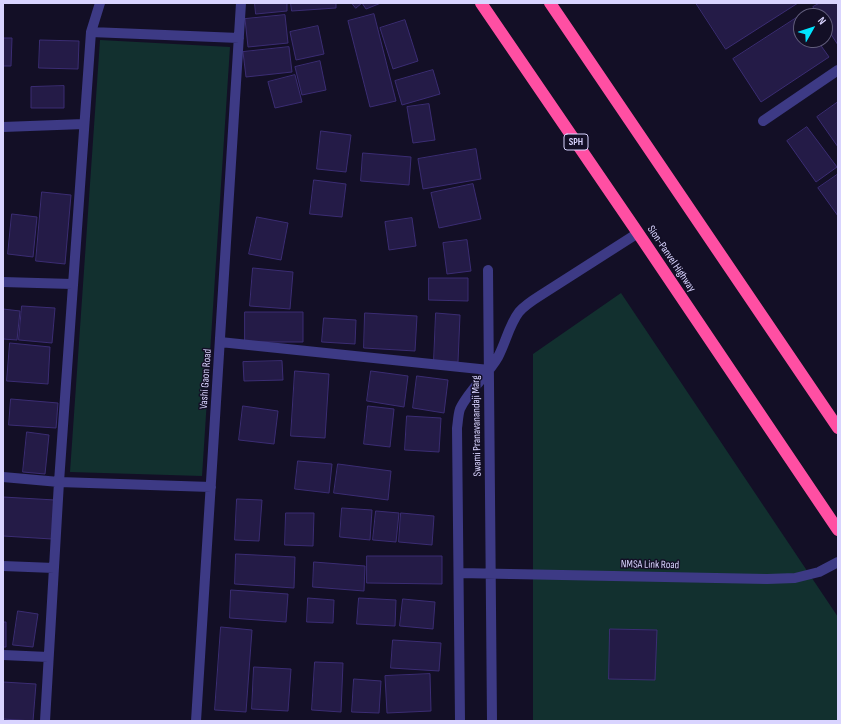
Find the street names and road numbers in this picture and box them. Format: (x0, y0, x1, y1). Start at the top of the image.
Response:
road number: SPH (564, 134, 588, 150)
street label: Sion-Panvel Highway (644, 223, 698, 295)
street label: Vashi Gaon Road (197, 348, 215, 410)
street label: Swami Pranavanandaji Marg (470, 375, 484, 477)
street label: NMSA Link Road (621, 558, 679, 572)

